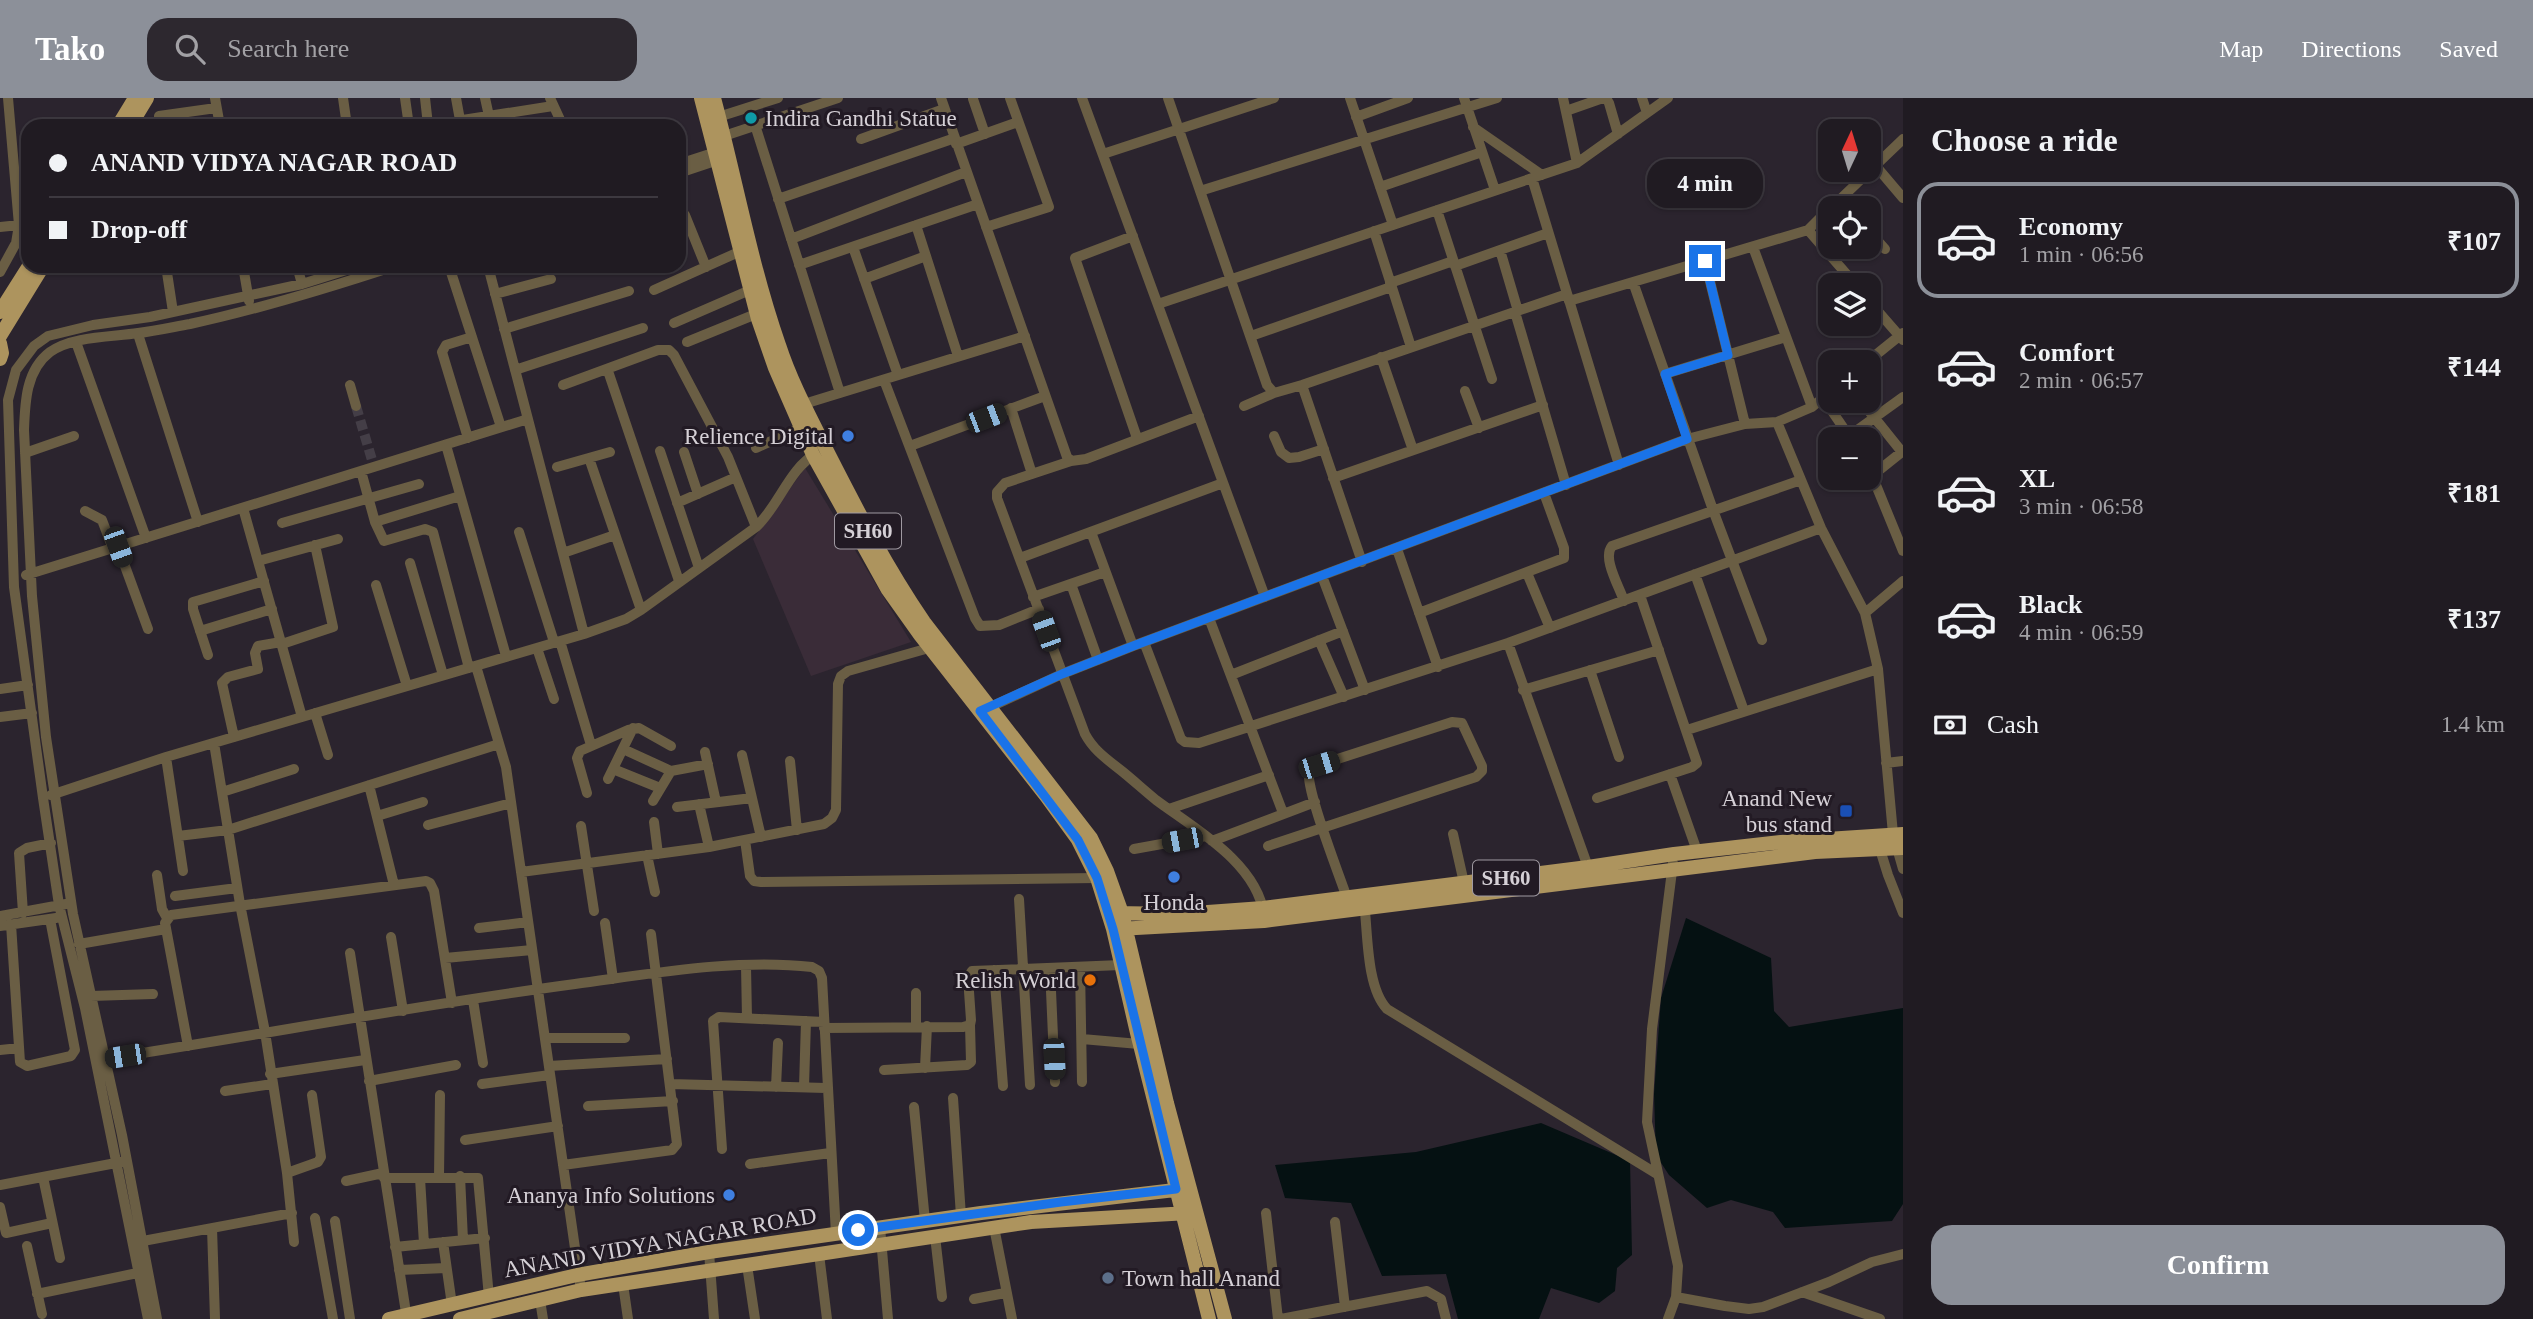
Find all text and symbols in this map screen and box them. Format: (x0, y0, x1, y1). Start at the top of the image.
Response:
search box (147, 18, 637, 81)
icon: search (171, 30, 209, 68)
text: Tako (35, 31, 105, 67)
text: Search here (227, 34, 349, 63)
text: Map (2219, 36, 2263, 62)
text: Directions (2301, 36, 2401, 62)
text: Saved (2439, 36, 2498, 62)
place label: Indira Gandhi Statue (765, 106, 957, 131)
marker: Indira Gandhi Statue (743, 110, 759, 126)
north arrow (1818, 119, 1881, 182)
map controls (1818, 119, 1881, 490)
text: Choose a ride (1931, 122, 2118, 158)
text: ANAND VIDYA NAGAR ROAD (91, 148, 457, 177)
callout: 4 min (1647, 159, 1763, 208)
text: 4 min (1677, 171, 1733, 196)
button: locate (1818, 196, 1881, 259)
icon: car (1935, 209, 1998, 272)
text: Economy (2019, 212, 2123, 241)
text: Drop-off (91, 215, 187, 244)
text: ₹107 (2447, 227, 2501, 256)
text: 1 min · 06:56 (2019, 242, 2144, 267)
route end (1689, 245, 1721, 277)
button: layers (1818, 273, 1881, 336)
icon: car (1935, 335, 1998, 398)
text: Comfort (2019, 338, 2114, 367)
button: + (1818, 350, 1881, 413)
text: ₹144 (2447, 353, 2501, 382)
text: 2 min · 06:57 (2019, 368, 2144, 393)
car (963, 401, 1010, 435)
place label: Relience Digital (684, 424, 834, 449)
button: − (1818, 427, 1881, 490)
marker: Relience Digital (840, 428, 856, 444)
icon: car (1935, 461, 1998, 524)
text: XL (2019, 464, 2055, 493)
text: ₹181 (2447, 479, 2501, 508)
text: 3 min · 06:58 (2019, 494, 2144, 519)
road number: SH60 (835, 514, 901, 548)
car (101, 524, 136, 570)
icon: car (1935, 587, 1998, 650)
text: Black (2019, 590, 2083, 619)
text: ₹137 (2447, 605, 2501, 634)
car (1029, 608, 1064, 654)
text: 4 min · 06:59 (2019, 620, 2144, 645)
icon: cash (1931, 706, 1969, 744)
text: Cash (1987, 710, 2039, 739)
text: 1.4 km (2441, 712, 2505, 737)
car (1296, 749, 1343, 781)
place label: Anand New bus stand (1722, 786, 1833, 837)
marker: Anand New bus stand (1838, 803, 1854, 819)
car (1160, 826, 1205, 854)
road number: SH60 (1473, 860, 1539, 896)
marker: Honda (1166, 869, 1182, 885)
place label: Honda (1143, 890, 1205, 915)
place label: Relish World (955, 968, 1076, 993)
marker: Relish World (1082, 972, 1098, 988)
car (1043, 1037, 1066, 1081)
car (103, 1042, 148, 1070)
place label: Ananya Info Solutions (507, 1183, 715, 1208)
marker: Ananya Info Solutions (721, 1187, 737, 1203)
street label: ANAND VIDYA NAGAR ROAD (502, 1203, 818, 1282)
route start (842, 1214, 874, 1246)
button: Confirm (1931, 1225, 2505, 1305)
place label: Town hall Anand (1122, 1266, 1281, 1291)
marker: Town hall Anand (1100, 1270, 1116, 1286)

